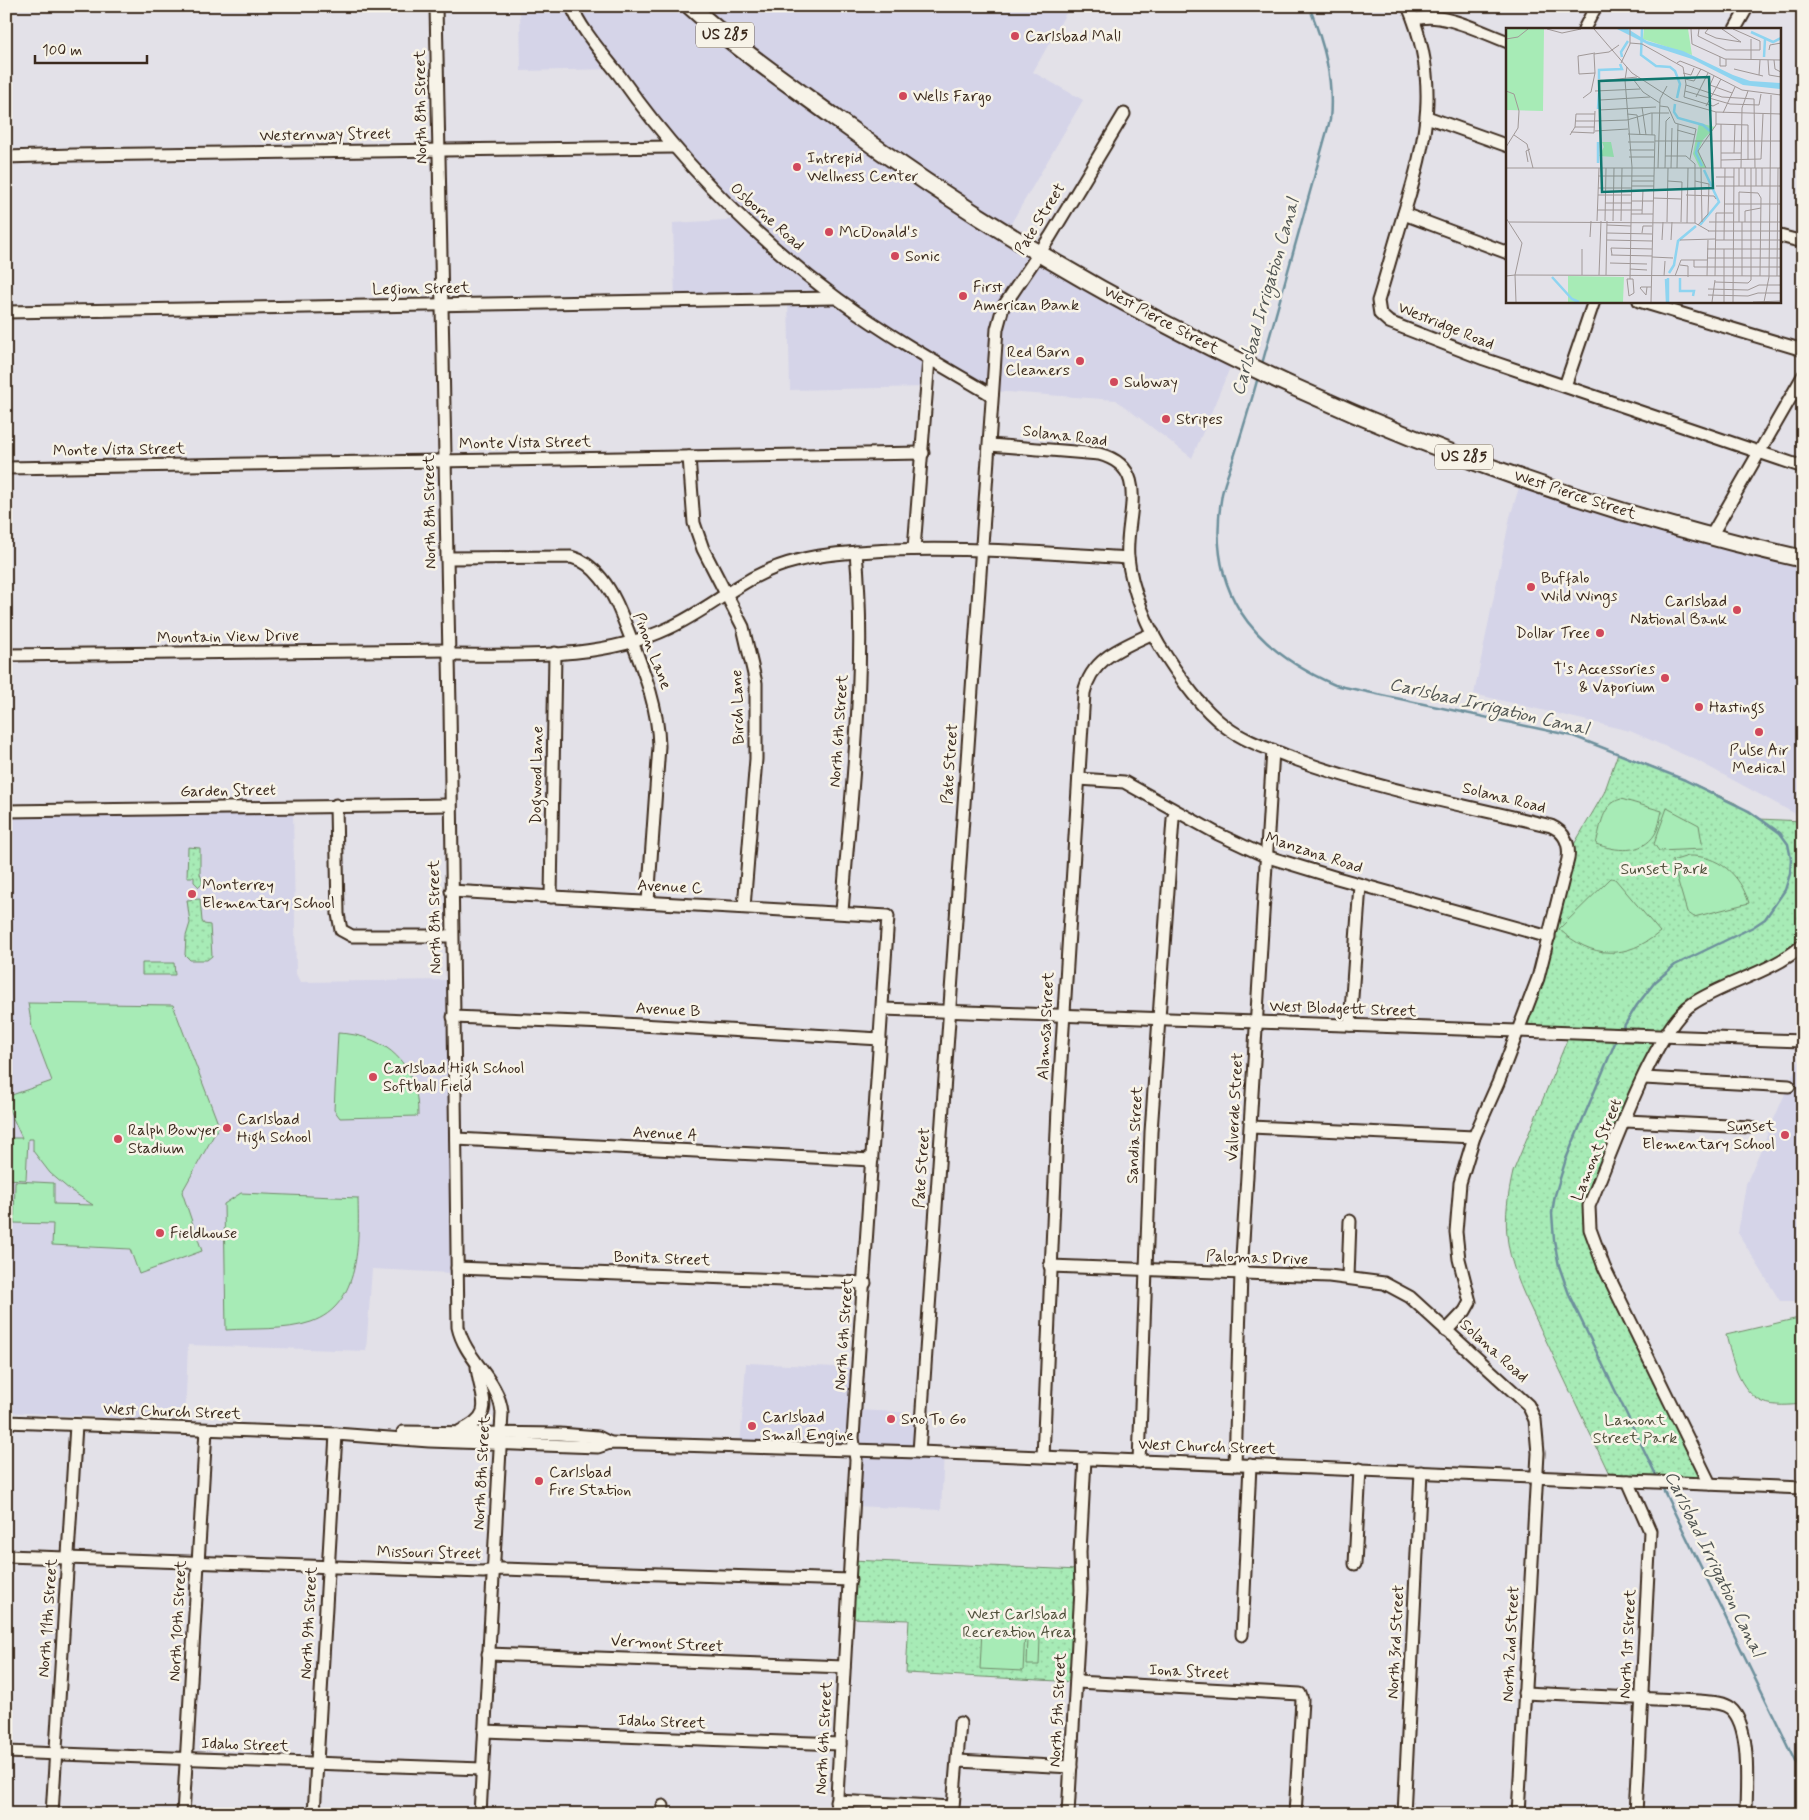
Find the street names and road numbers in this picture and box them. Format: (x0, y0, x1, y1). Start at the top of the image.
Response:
road number: US 285 (696, 22, 754, 48)
street label: North 8th Street (409, 49, 432, 164)
street label: Westernway Street (259, 123, 391, 147)
street label: Osborne Road (726, 178, 808, 256)
street label: Pate Street (1010, 179, 1071, 259)
street label: Legion Street (372, 278, 471, 301)
street label: West Pierce Street (1100, 281, 1223, 359)
street label: Westridge Road (1394, 297, 1497, 356)
street label: Solana Road (1021, 420, 1109, 452)
street label: Monte Vista Street (459, 431, 592, 455)
street label: Monte Vista Street (53, 438, 186, 462)
road number: US 285 (1435, 444, 1493, 470)
street label: North 8th Street (418, 454, 441, 569)
street label: West Pierce Street (1511, 465, 1639, 525)
street label: Pinon Lane (628, 610, 676, 693)
street label: Mountain View Drive (157, 625, 299, 649)
street label: Birch Lane (726, 669, 750, 745)
street label: North 6th Street (825, 673, 853, 788)
street label: Pate Street (937, 723, 963, 805)
street label: Dogwood Lane (526, 726, 549, 824)
street label: Solana Road (1460, 777, 1548, 819)
street label: Garden Street (180, 780, 276, 802)
street label: Manzana Road (1263, 827, 1365, 879)
street label: North 8th Street (423, 859, 446, 974)
street label: Avenue C (637, 875, 703, 899)
street label: Alamosa Street (1033, 971, 1059, 1081)
street label: West Blodgett Street (1269, 996, 1417, 1022)
street label: Avenue B (635, 998, 701, 1022)
street label: Valverde Street (1222, 1052, 1248, 1162)
street label: Sandia Street (1122, 1085, 1148, 1184)
street label: Lamont Street (1567, 1096, 1627, 1204)
street label: Avenue A (632, 1122, 698, 1146)
street label: Pate Street (909, 1127, 935, 1209)
street label: Palomas Drive (1206, 1246, 1308, 1270)
street label: Bonita Street (613, 1247, 711, 1271)
street label: North 6th Street (830, 1276, 858, 1391)
street label: Solana Road (1455, 1315, 1533, 1387)
street label: West Church Street (103, 1399, 242, 1425)
street label: North 8th Street (469, 1415, 496, 1531)
street label: West Church Street (1138, 1434, 1277, 1460)
street label: Missouri Street (377, 1542, 481, 1564)
street label: North 11th Street (33, 1557, 63, 1678)
street label: North 10th Street (164, 1559, 192, 1682)
street label: North 9th Street (296, 1565, 322, 1680)
street label: North 3rd Street (1383, 1584, 1409, 1700)
street label: North 2nd Street (1497, 1585, 1525, 1703)
street label: North 1st Street (1615, 1588, 1641, 1699)
street label: Vermont Street (610, 1631, 724, 1657)
street label: North 5th Street (1045, 1652, 1072, 1768)
street label: Iona Street (1149, 1659, 1230, 1685)
street label: North 6th Street (811, 1680, 837, 1795)
street label: Idaho Street (618, 1710, 707, 1734)
street label: Idaho Street (201, 1733, 290, 1757)

